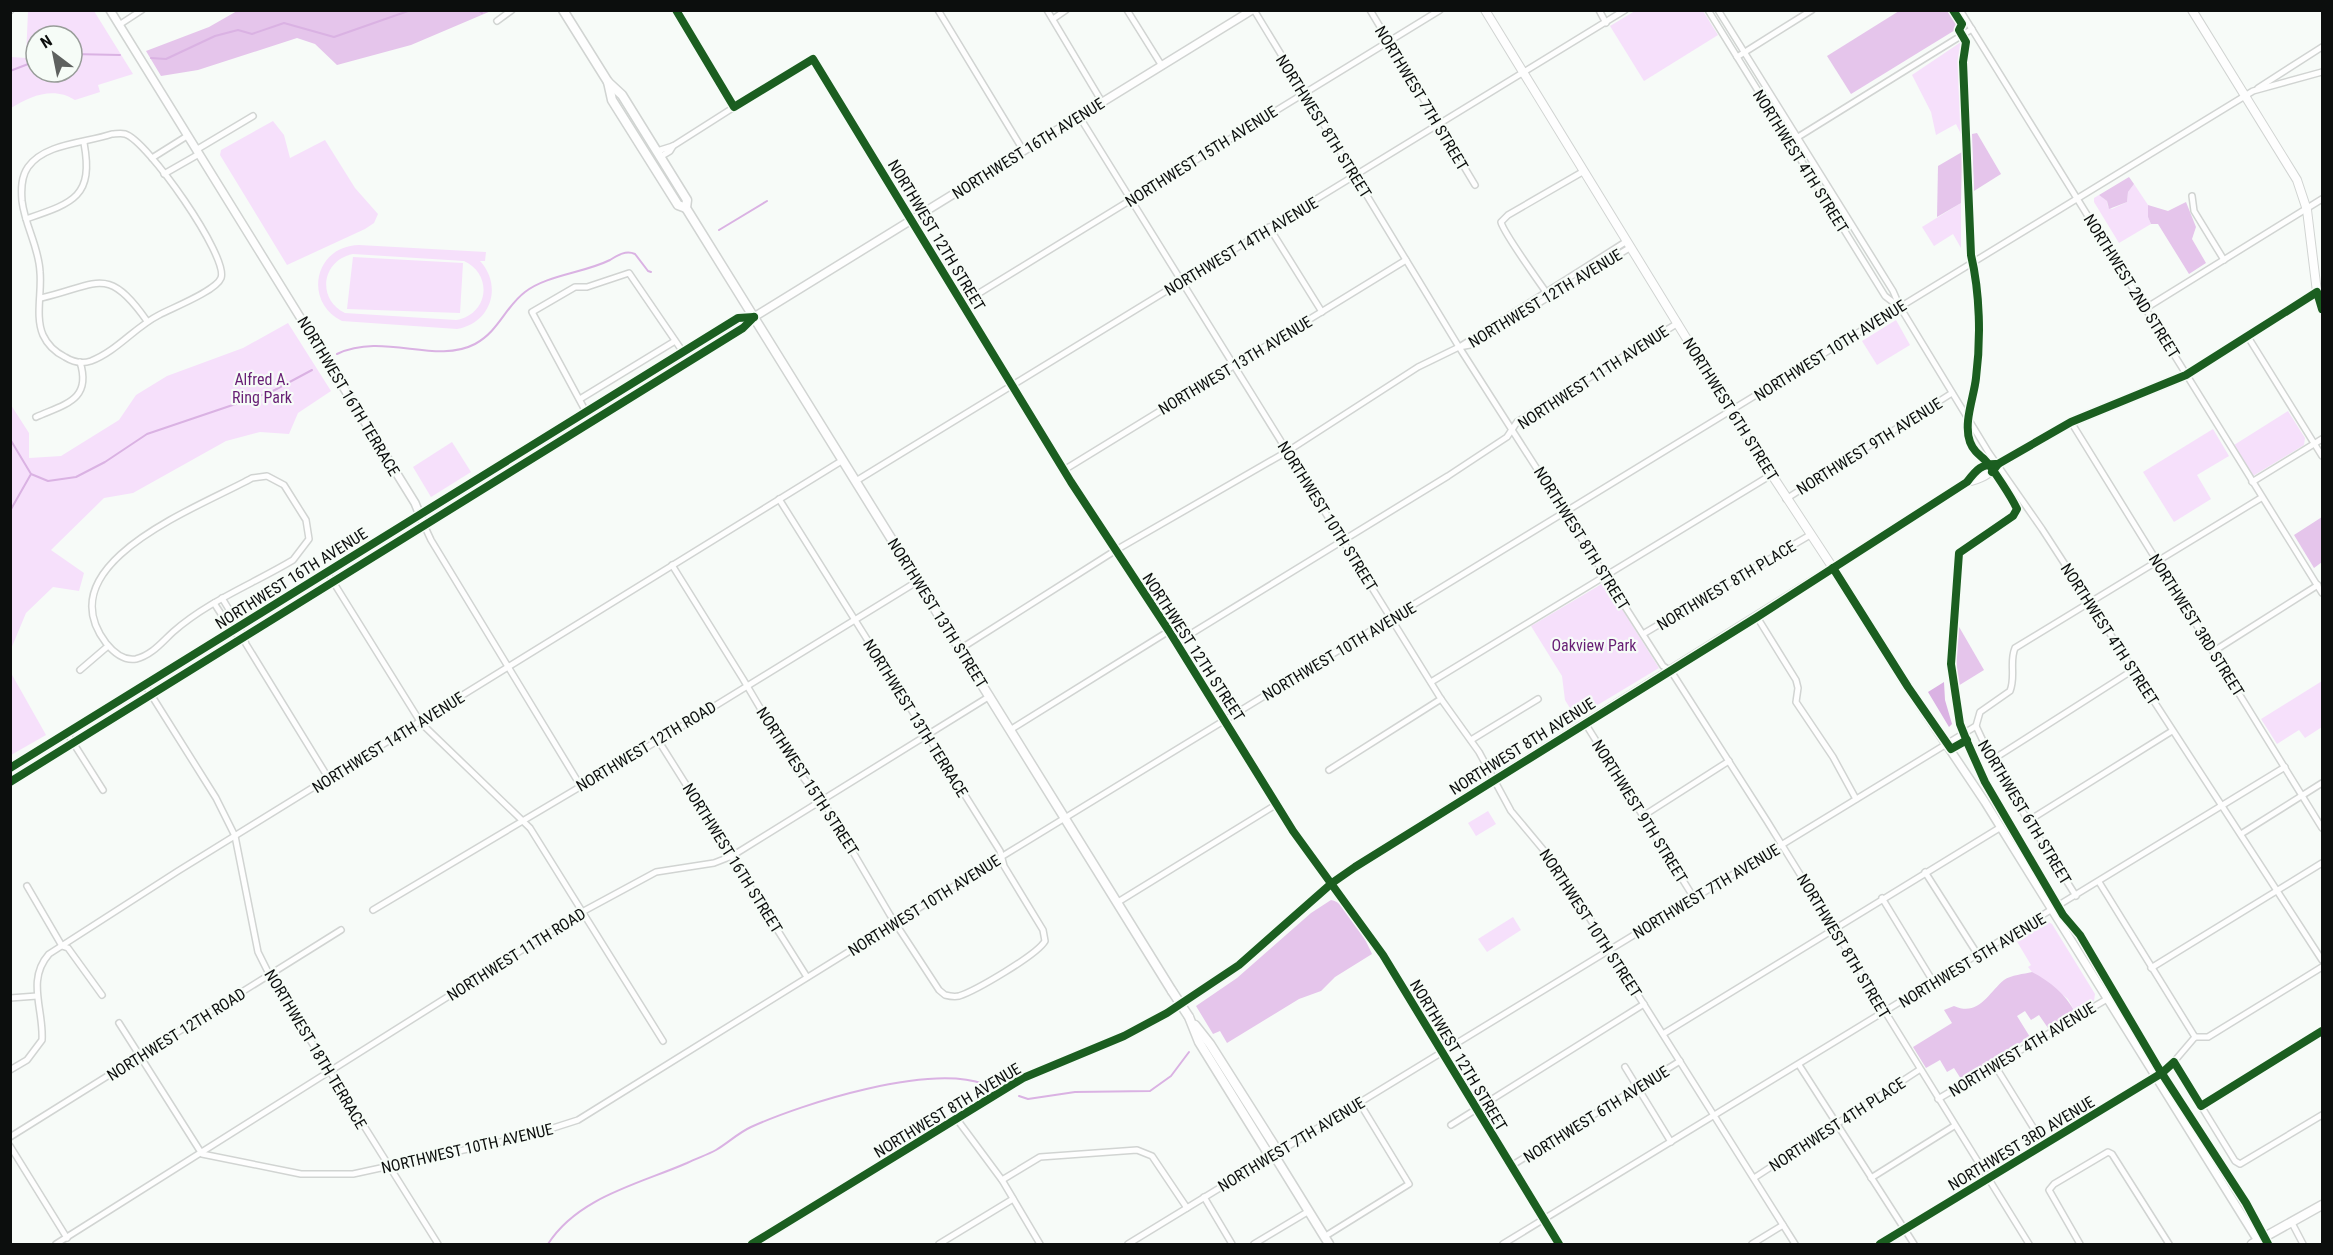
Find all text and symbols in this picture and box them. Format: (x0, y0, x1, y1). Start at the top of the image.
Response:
street label: NORTHWEST 7TH STREET (1371, 23, 1472, 174)
north arrow (24, 24, 84, 84)
text: N (37, 31, 56, 52)
street label: NORTHWEST 8TH STREET (1272, 51, 1375, 201)
street label: NORTHWEST 4TH STREET (1749, 86, 1852, 236)
street label: NORTHWEST 16TH AVENUE (949, 94, 1108, 203)
street label: NORTHWEST 15TH AVENUE (1122, 102, 1281, 211)
street label: NORTHWEST 12TH STREET (884, 156, 989, 314)
street label: NORTHWEST 14TH AVENUE (1161, 193, 1322, 300)
street label: NORTHWEST 2ND STREET (2080, 211, 2184, 362)
street label: NORTHWEST 12TH AVENUE (1465, 245, 1626, 352)
street label: NORTHWEST 10TH AVENUE (1751, 296, 1910, 405)
street label: NORTHWEST 13TH AVENUE (1155, 312, 1316, 419)
street label: NORTHWEST 16TH TERRACE (293, 313, 404, 479)
street label: NORTHWEST 11TH AVENUE (1514, 322, 1672, 433)
street label: NORTHWEST 6TH STREET (1679, 334, 1782, 484)
park label: Alfred A. Ring Park (232, 370, 293, 407)
street label: NORTHWEST 9TH AVENUE (1793, 394, 1946, 499)
street label: NORTHWEST 10TH STREET (1274, 438, 1381, 595)
street label: NORTHWEST 8TH STREET (1530, 463, 1633, 613)
street label: NORTHWEST 16TH AVENUE (212, 524, 371, 633)
street label: NORTHWEST 13TH STREET (884, 535, 991, 692)
street label: NORTHWEST 8TH PLACE (1653, 536, 1799, 634)
street label: NORTHWEST 3RD STREET (2145, 550, 2248, 700)
street label: NORTHWEST 4TH STREET (2057, 560, 2163, 709)
street label: NORTHWEST 12TH STREET (1139, 570, 1249, 725)
street label: NORTHWEST 10TH AVENUE (1259, 598, 1420, 705)
street label: NORTHWEST 13TH TERRACE (859, 636, 972, 801)
park label: Oakview Park (1551, 636, 1637, 655)
street label: NORTHWEST 14TH AVENUE (309, 688, 468, 797)
street label: NORTHWEST 8TH AVENUE (1446, 694, 1599, 799)
street label: NORTHWEST 12TH ROAD (573, 697, 720, 796)
street label: NORTHWEST 15TH STREET (753, 704, 863, 859)
street label: NORTHWEST 9TH STREET (1588, 736, 1691, 886)
street label: NORTHWEST 6TH STREET (1974, 737, 2075, 888)
street label: NORTHWEST 16TH STREET (679, 780, 786, 937)
street label: NORTHWEST 7TH AVENUE (1629, 840, 1783, 943)
street label: NORTHWEST 10TH STREET (1536, 846, 1646, 1001)
street label: NORTHWEST 10TH AVENUE (845, 851, 1004, 960)
street label: NORTHWEST 8TH STREET (1793, 871, 1894, 1022)
street label: NORTHWEST 11TH ROAD (443, 904, 589, 1005)
street label: NORTHWEST 5TH AVENUE (1895, 909, 2049, 1012)
street label: NORTHWEST 18TH TERRACE (260, 966, 371, 1132)
street label: NORTHWEST 12TH STREET (1406, 976, 1511, 1134)
street label: NORTHWEST 12TH ROAD (103, 984, 249, 1085)
street label: NORTHWEST 4TH AVENUE (1945, 998, 2099, 1101)
street label: NORTHWEST 8TH AVENUE (870, 1059, 1024, 1162)
street label: NORTHWEST 6TH AVENUE (1520, 1062, 1673, 1167)
street label: NORTHWEST 4TH PLACE (1766, 1073, 1909, 1176)
street label: NORTHWEST 3RD AVENUE (1945, 1092, 2098, 1195)
street label: NORTHWEST 7TH AVENUE (1214, 1093, 1368, 1196)
street label: NORTHWEST 10TH AVENUE (379, 1119, 555, 1178)

